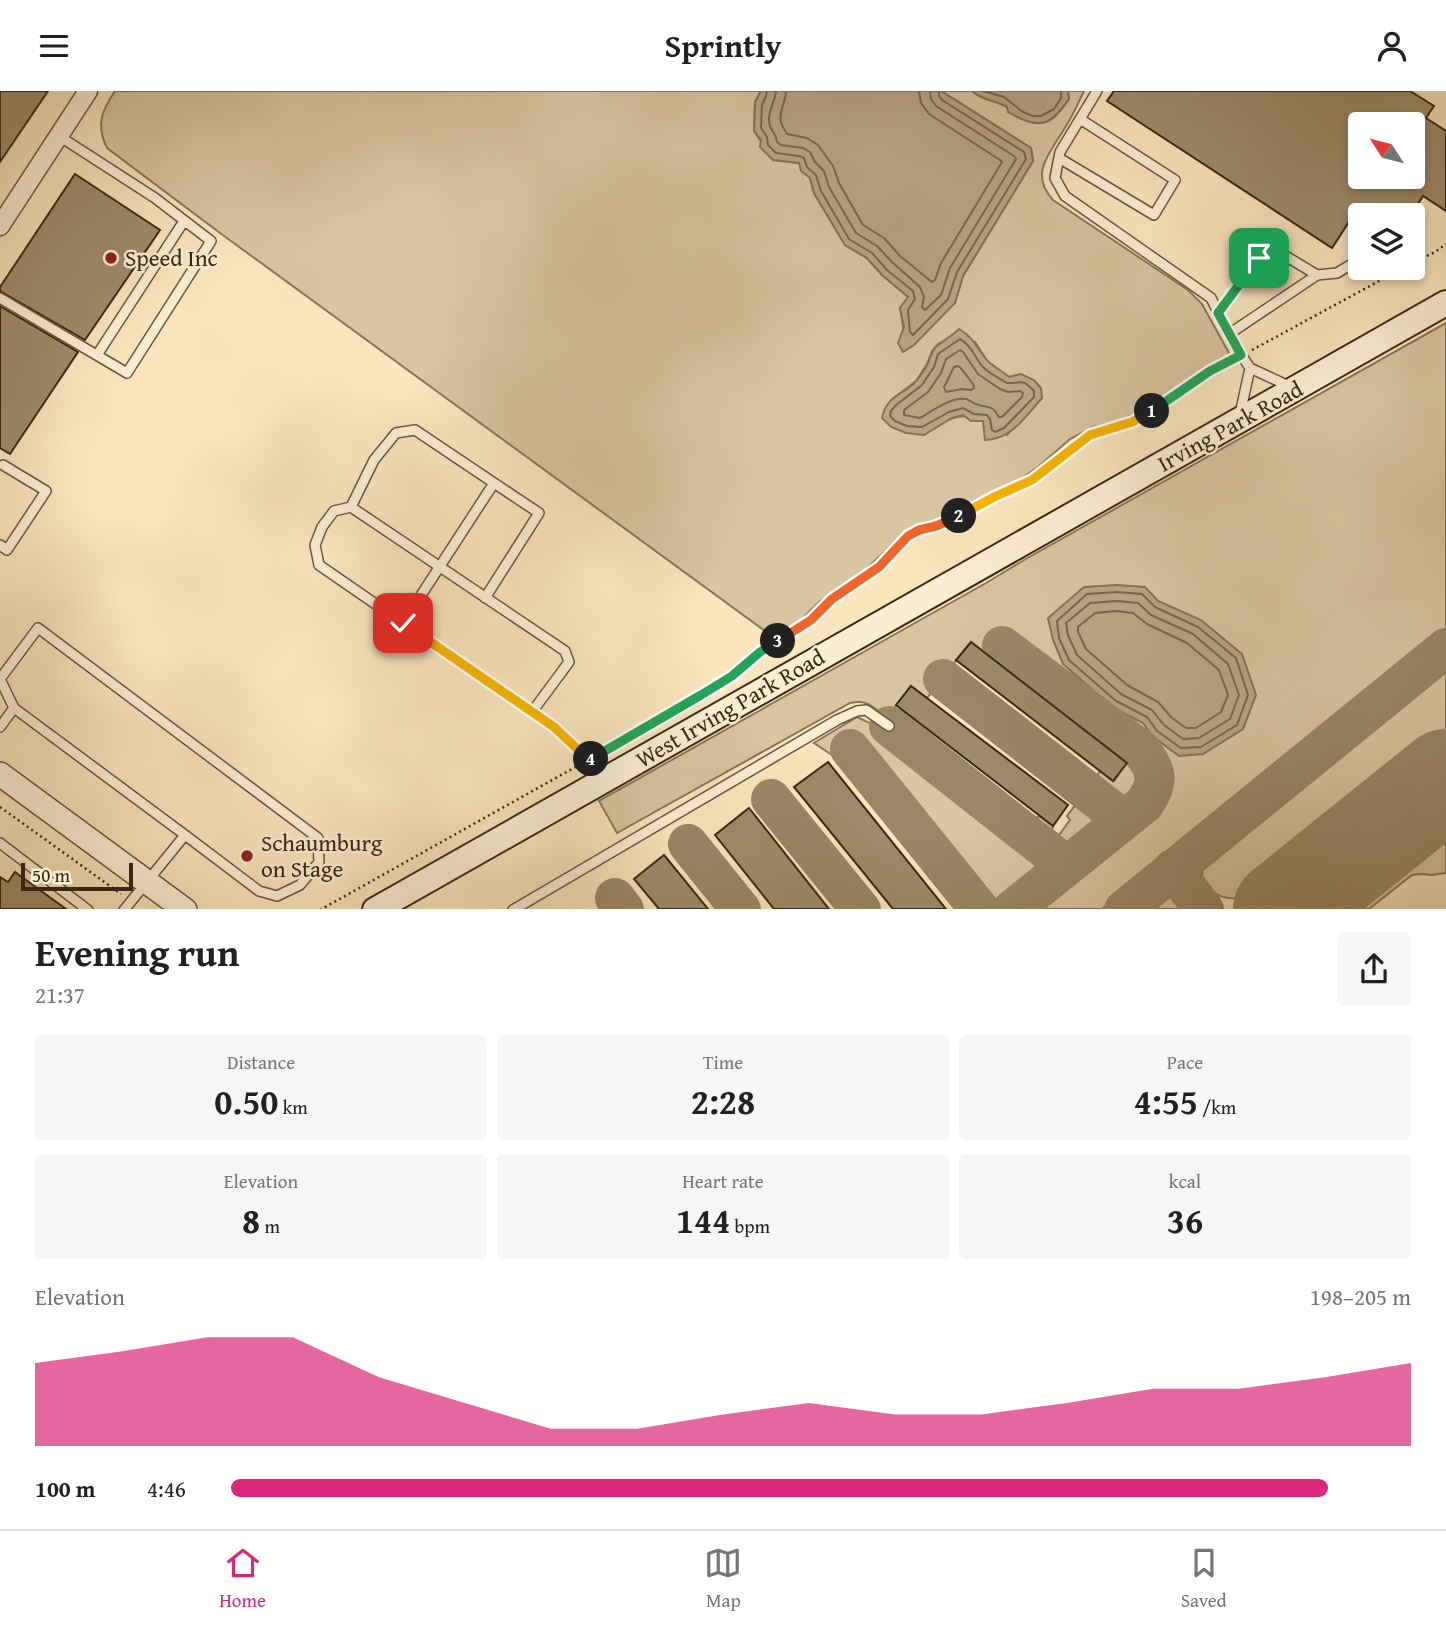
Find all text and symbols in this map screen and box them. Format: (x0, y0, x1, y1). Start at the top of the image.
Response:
text: Sprintly (665, 22, 781, 69)
icon: menu (35, 27, 73, 65)
icon: person (1373, 27, 1411, 65)
north arrow (1348, 112, 1424, 189)
map controls (1348, 112, 1425, 280)
button: layers (1348, 203, 1425, 280)
pin (1229, 228, 1289, 288)
icon: arrive (1240, 239, 1278, 277)
place label: Speed Inc (125, 241, 218, 274)
marker: Speed Inc (103, 250, 119, 266)
street label: Irving Park Road (1151, 372, 1309, 479)
pin: 1 (1134, 393, 1170, 429)
text: 1 (1147, 396, 1156, 424)
pin: 2 (942, 499, 976, 533)
text: 2 (954, 501, 963, 529)
pin (373, 593, 433, 653)
icon: check (384, 604, 422, 642)
pin: 3 (760, 623, 796, 659)
text: 3 (773, 626, 782, 654)
street label: West Irving Park Road (629, 640, 831, 775)
pin: 4 (574, 741, 608, 777)
text: 4 (586, 744, 595, 772)
place label: Schaumburg on Stage (261, 826, 383, 885)
marker: Schaumburg on Stage (239, 848, 255, 864)
scale bar (21, 860, 133, 892)
text: 50 m (32, 861, 70, 889)
text: Evening run (35, 924, 239, 980)
button: share (1337, 932, 1411, 1006)
text: 21:37 (35, 978, 85, 1011)
text: Distance (227, 1048, 295, 1076)
text: Time (703, 1048, 743, 1076)
text: Pace (1167, 1048, 1203, 1076)
text: 0.50 (214, 1076, 278, 1127)
text: 2:28 (691, 1076, 755, 1127)
text: 4:55 (1134, 1076, 1198, 1127)
text: km (278, 1093, 308, 1121)
text: /km (1198, 1093, 1236, 1121)
text: Elevation (224, 1167, 298, 1195)
text: Heart rate (682, 1167, 764, 1195)
text: kcal (1169, 1167, 1201, 1195)
text: 8 (242, 1195, 260, 1246)
text: 144 (676, 1195, 730, 1246)
text: 36 (1167, 1195, 1203, 1246)
text: m (260, 1212, 280, 1240)
text: bpm (730, 1212, 770, 1240)
text: Elevation (35, 1280, 125, 1313)
text: 198–205 m (1310, 1280, 1411, 1313)
text: 100 m (35, 1472, 96, 1505)
text: 4:46 (147, 1472, 186, 1505)
tab: Home (219, 1544, 266, 1614)
tab: Map (704, 1544, 742, 1614)
tab: Saved (1181, 1544, 1227, 1614)

